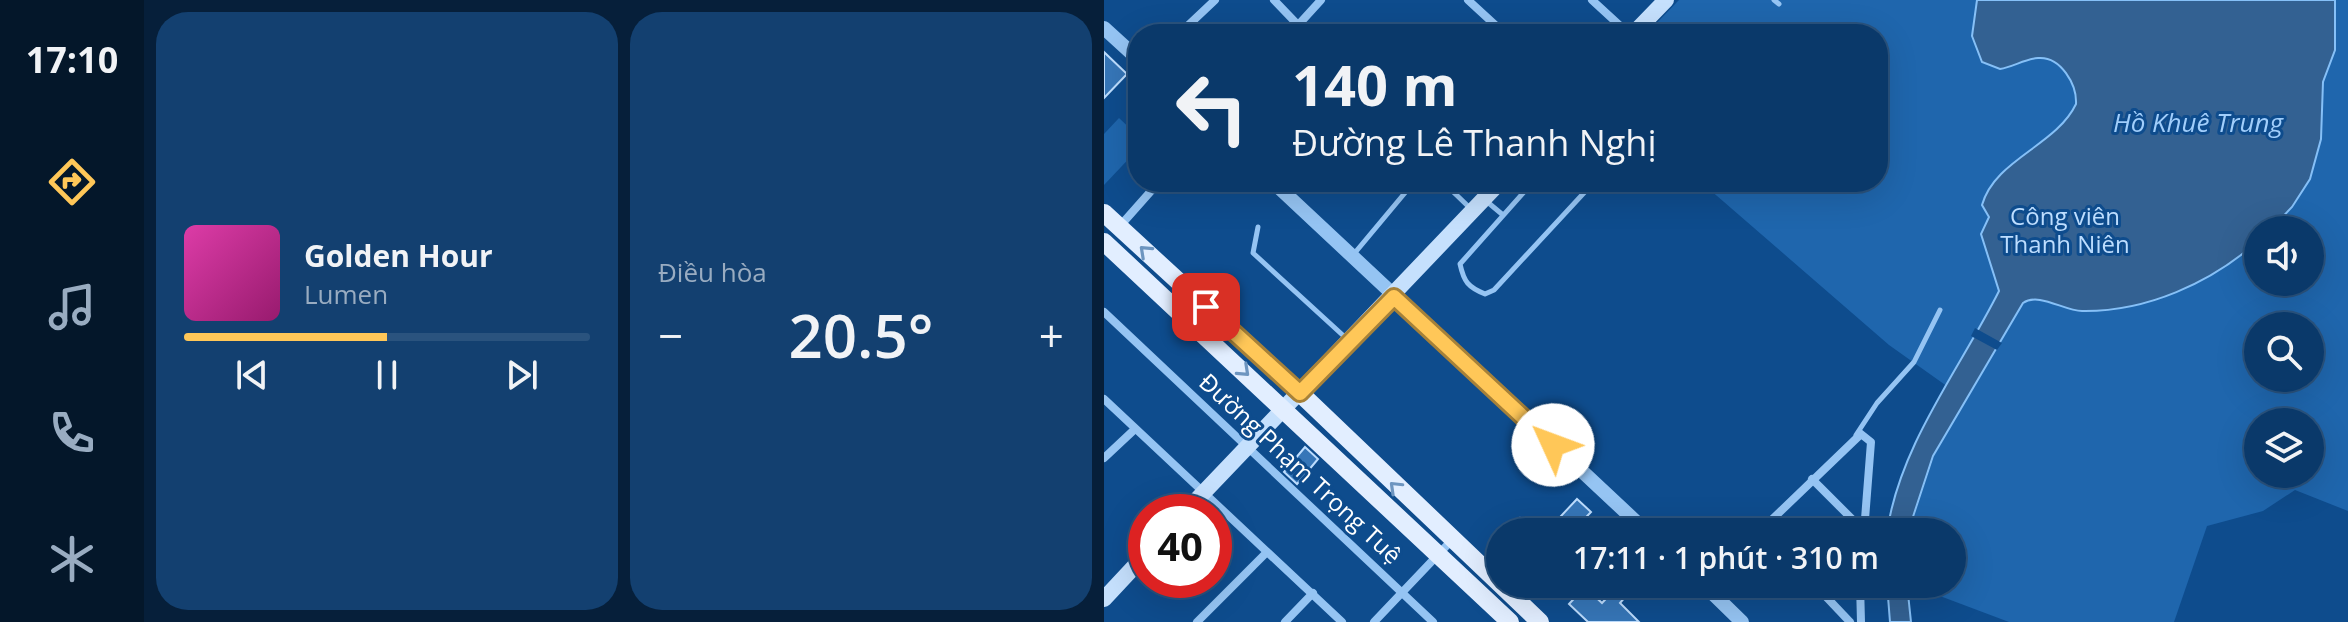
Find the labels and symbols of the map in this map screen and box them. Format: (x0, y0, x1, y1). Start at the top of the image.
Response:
water label: Hồ Khuê Trung (2113, 104, 2285, 140)
park label: Công viên Thanh Niên (2000, 199, 2130, 260)
one-way arrow (1140, 245, 1154, 260)
pin (1172, 273, 1240, 341)
one-way arrow (1235, 361, 1249, 376)
street label: Đường Phạm Trọng Tuệ (1193, 365, 1409, 571)
position arrow (1511, 403, 1595, 487)
one-way arrow (1390, 481, 1404, 496)
speed limit sign: 40 (1128, 494, 1232, 598)

